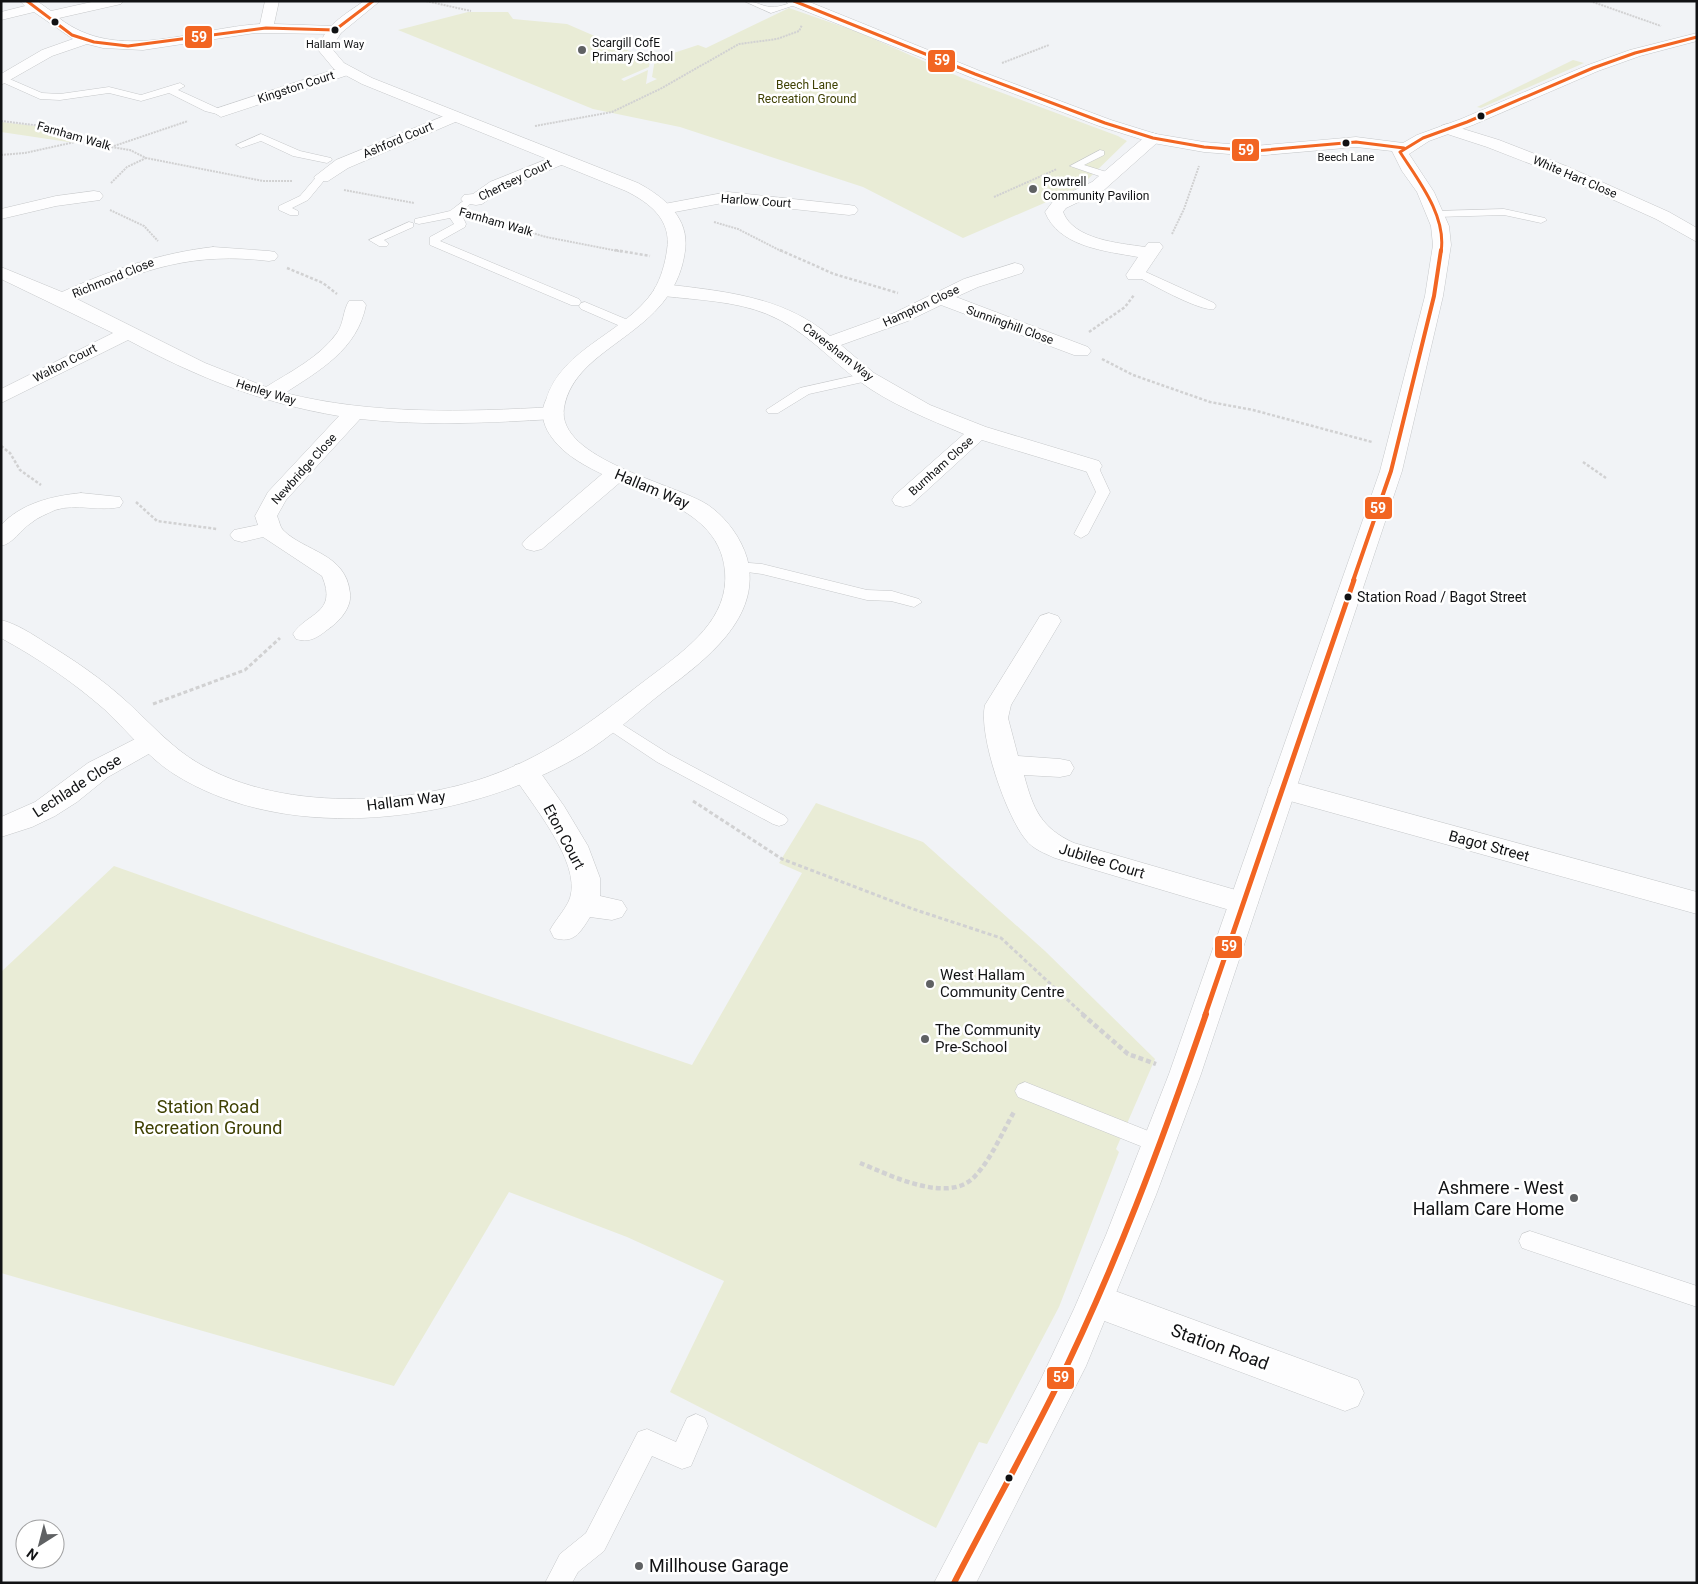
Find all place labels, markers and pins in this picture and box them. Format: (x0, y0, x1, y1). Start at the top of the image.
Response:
unlabelled marker (50, 17, 60, 27)
marker: Hallam Way (330, 25, 340, 35)
place label: Scargill CofE Primary School (592, 36, 673, 64)
place label: Hallam Way (306, 38, 365, 51)
marker: Scargill CofE Primary School (576, 44, 588, 56)
unlabelled marker (1476, 111, 1486, 121)
marker: Beech Lane (1341, 138, 1351, 148)
place label: Beech Lane (1318, 151, 1375, 164)
place label: Powtrell Community Pavilion (1043, 175, 1149, 203)
marker: Powtrell Community Pavilion (1027, 183, 1039, 195)
place label: Station Road / Bagot Street (1357, 589, 1527, 605)
marker: Station Road / Bagot Street (1343, 592, 1353, 602)
place label: West Hallam Community Centre (940, 966, 1064, 1001)
marker: West Hallam Community Centre (924, 978, 936, 990)
place label: The Community Pre-School (935, 1021, 1041, 1056)
marker: The Community Pre-School (919, 1033, 931, 1045)
place label: Ashmere - West Hallam Care Home (1413, 1177, 1564, 1219)
marker: Ashmere - West Hallam Care Home (1568, 1192, 1580, 1204)
unlabelled marker (1004, 1473, 1014, 1483)
place label: Millhouse Garage (649, 1555, 789, 1576)
marker: Millhouse Garage (633, 1560, 645, 1572)

